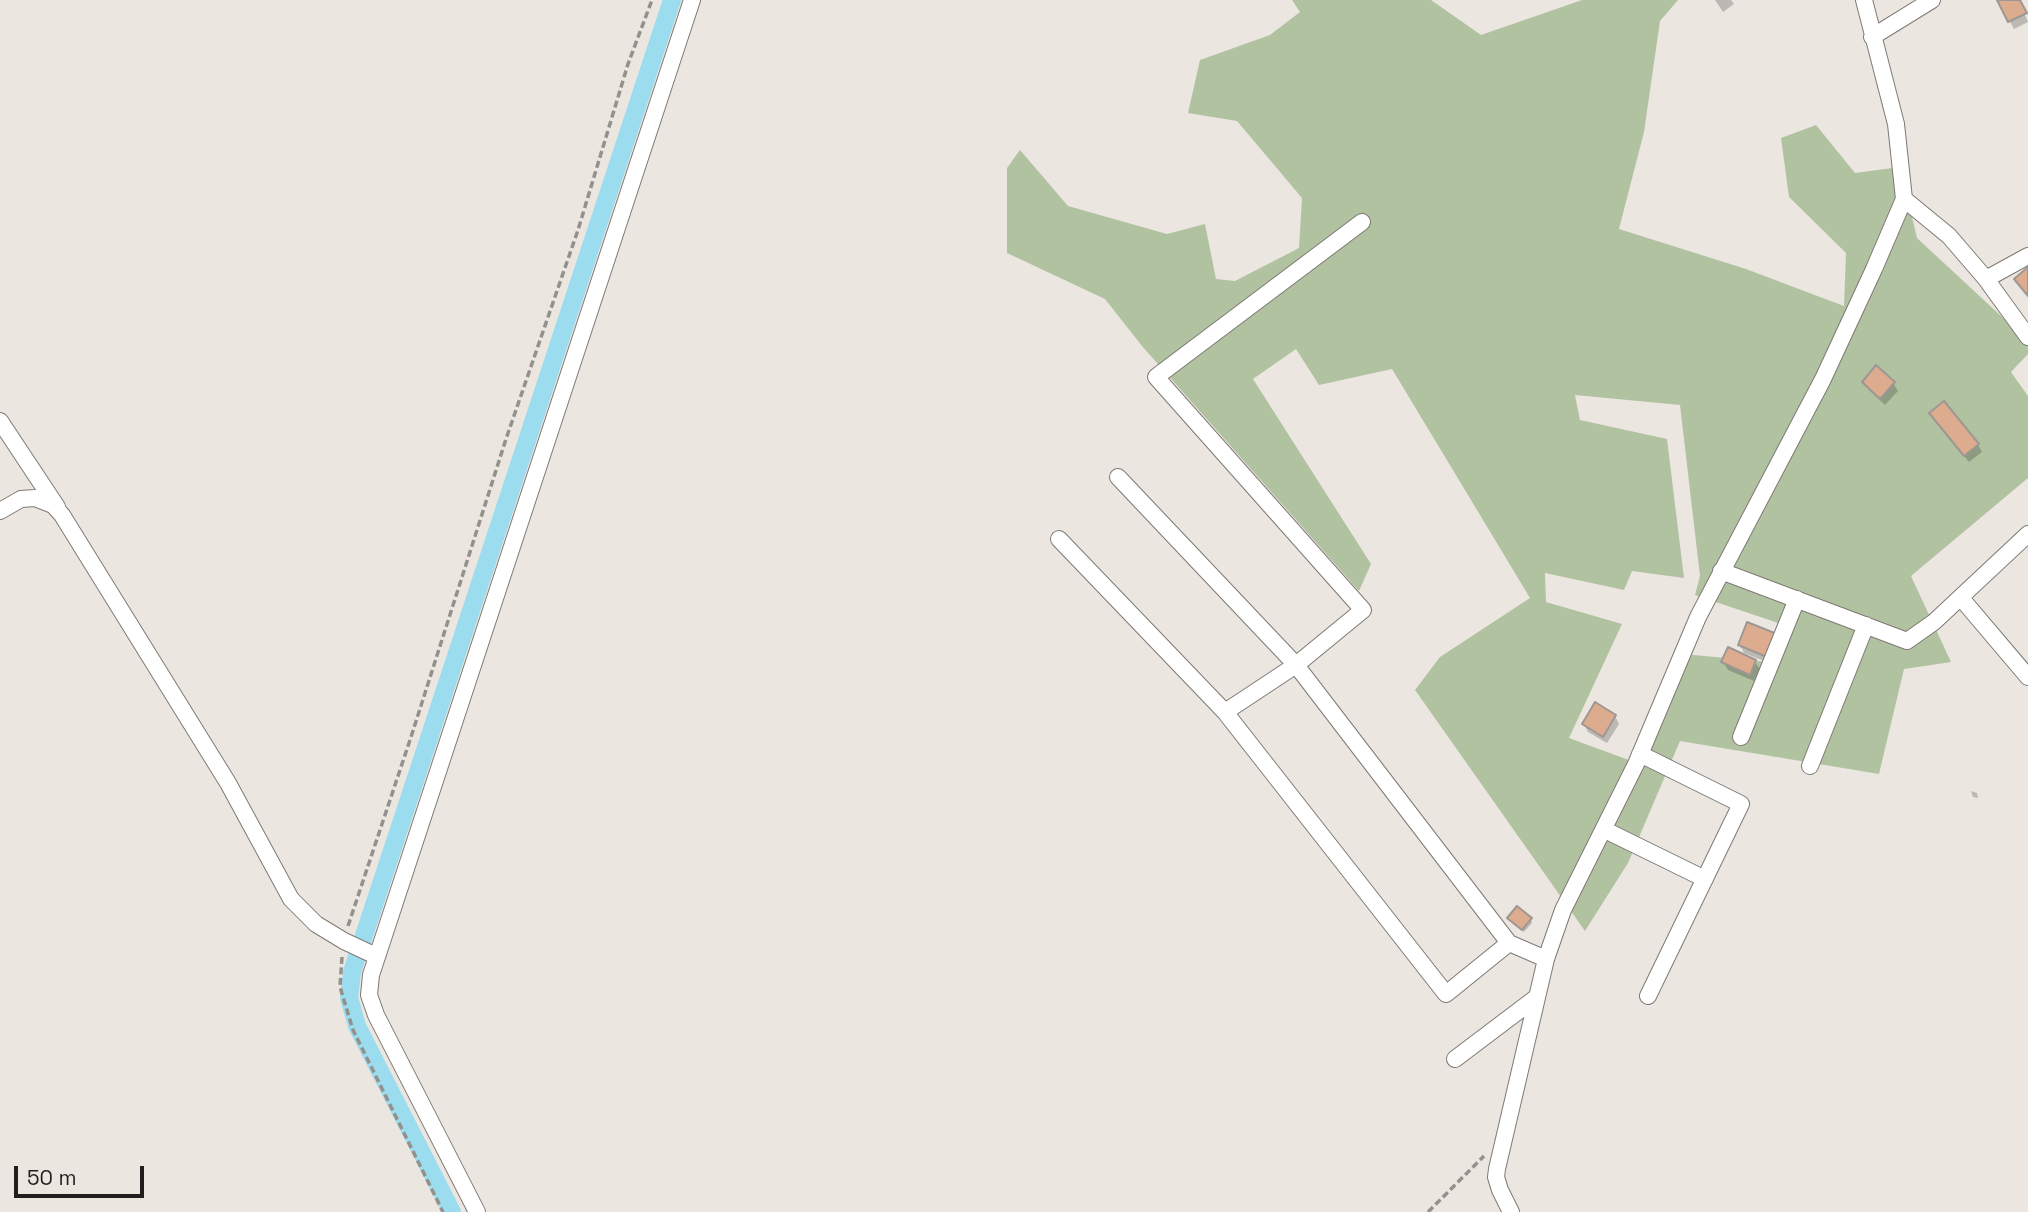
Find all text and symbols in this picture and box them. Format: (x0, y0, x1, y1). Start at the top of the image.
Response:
scale bar (18, 1152, 147, 1196)
text: 50 m (27, 1164, 77, 1191)

